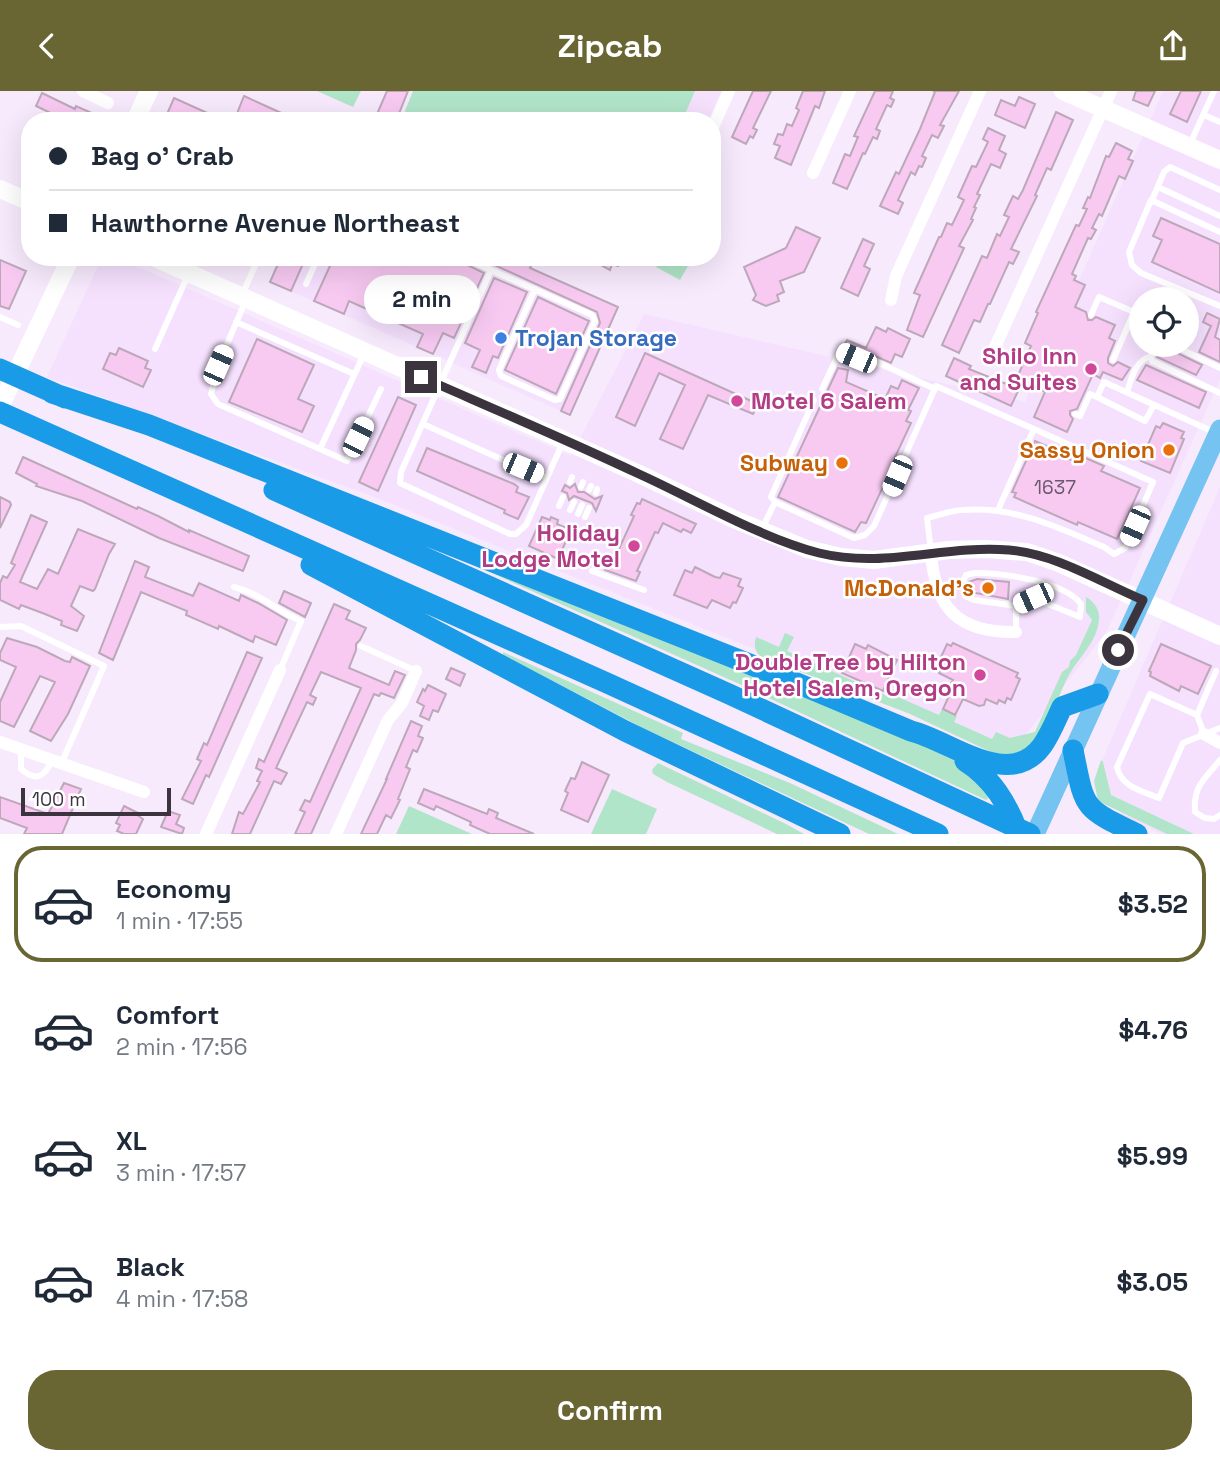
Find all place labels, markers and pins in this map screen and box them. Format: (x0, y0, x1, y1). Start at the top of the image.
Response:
place label: Trojan Storage (515, 323, 677, 353)
marker: Trojan Storage (493, 330, 509, 346)
place label: Shilo Inn and Suites (959, 341, 1077, 397)
marker: Shilo Inn and Suites (1083, 361, 1099, 377)
place label: Motel 6 Salem (751, 386, 907, 416)
marker: Motel 6 Salem (729, 393, 745, 409)
place label: Sassy Onion (1020, 435, 1155, 465)
marker: Sassy Onion (1161, 442, 1177, 458)
place label: Subway (740, 448, 828, 478)
marker: Subway (834, 455, 850, 471)
place label: Holiday Lodge Motel (482, 518, 620, 574)
marker: Holiday Lodge Motel (626, 538, 642, 554)
place label: McDonald's (844, 573, 974, 603)
marker: McDonald's (980, 580, 996, 596)
place label: DoubleTree by Hilton Hotel Salem, Oregon (735, 647, 966, 703)
marker: DoubleTree by Hilton Hotel Salem, Oregon (972, 667, 988, 683)

